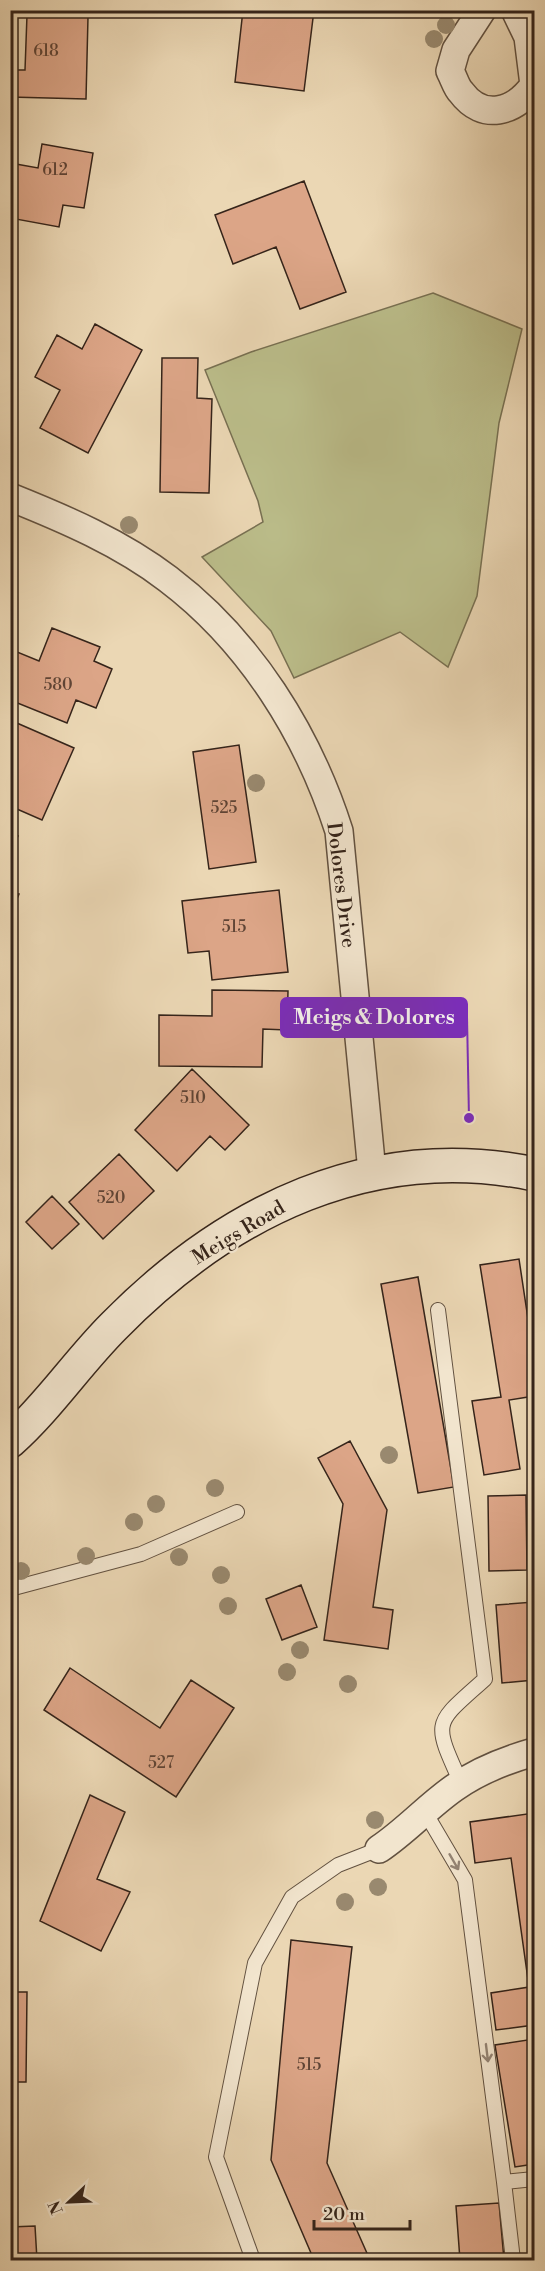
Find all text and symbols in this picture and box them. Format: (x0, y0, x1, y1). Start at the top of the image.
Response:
house number: 618 (33, 41, 59, 61)
house number: 612 (42, 160, 68, 180)
house number: 580 (43, 675, 73, 695)
house number: 525 (211, 798, 238, 818)
street label: Dolores Drive (320, 821, 361, 949)
house number: 515 (222, 917, 246, 937)
callout: Meigs & Dolores (281, 998, 467, 1037)
text: Meigs & Dolores (293, 1005, 455, 1031)
house number: 510 (180, 1088, 206, 1108)
house number: 520 (97, 1188, 125, 1208)
street label: Meigs Road (188, 1195, 290, 1271)
house number: 527 (148, 1753, 174, 1773)
one-way arrow (448, 1853, 460, 1870)
one-way arrow (482, 2042, 493, 2062)
house number: 515 (297, 2055, 321, 2075)
north arrow (39, 2172, 99, 2232)
scale bar (314, 2193, 410, 2231)
text: N (44, 2197, 68, 2217)
text: 20 m (323, 2203, 365, 2226)

